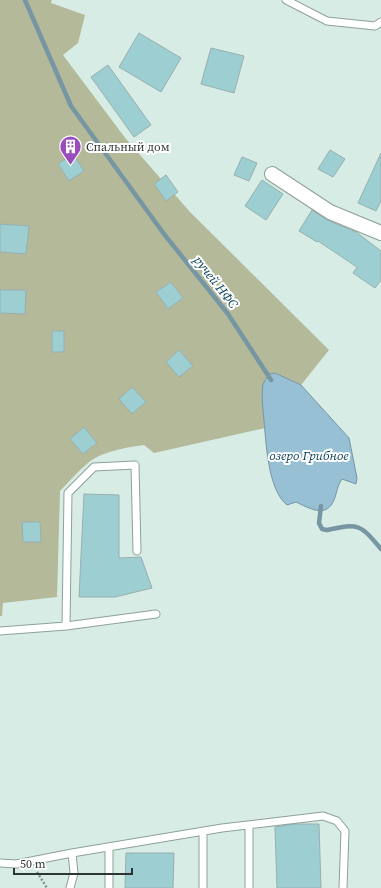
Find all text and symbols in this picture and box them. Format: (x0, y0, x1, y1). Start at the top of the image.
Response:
building icon: Спальный дом (58, 134, 84, 167)
place label: Спальный дом (86, 139, 170, 155)
water label: ручей НФС (189, 251, 242, 312)
water label: озеро Грибное (269, 447, 349, 464)
scale bar (14, 850, 132, 876)
text: 50 m (20, 856, 46, 872)

